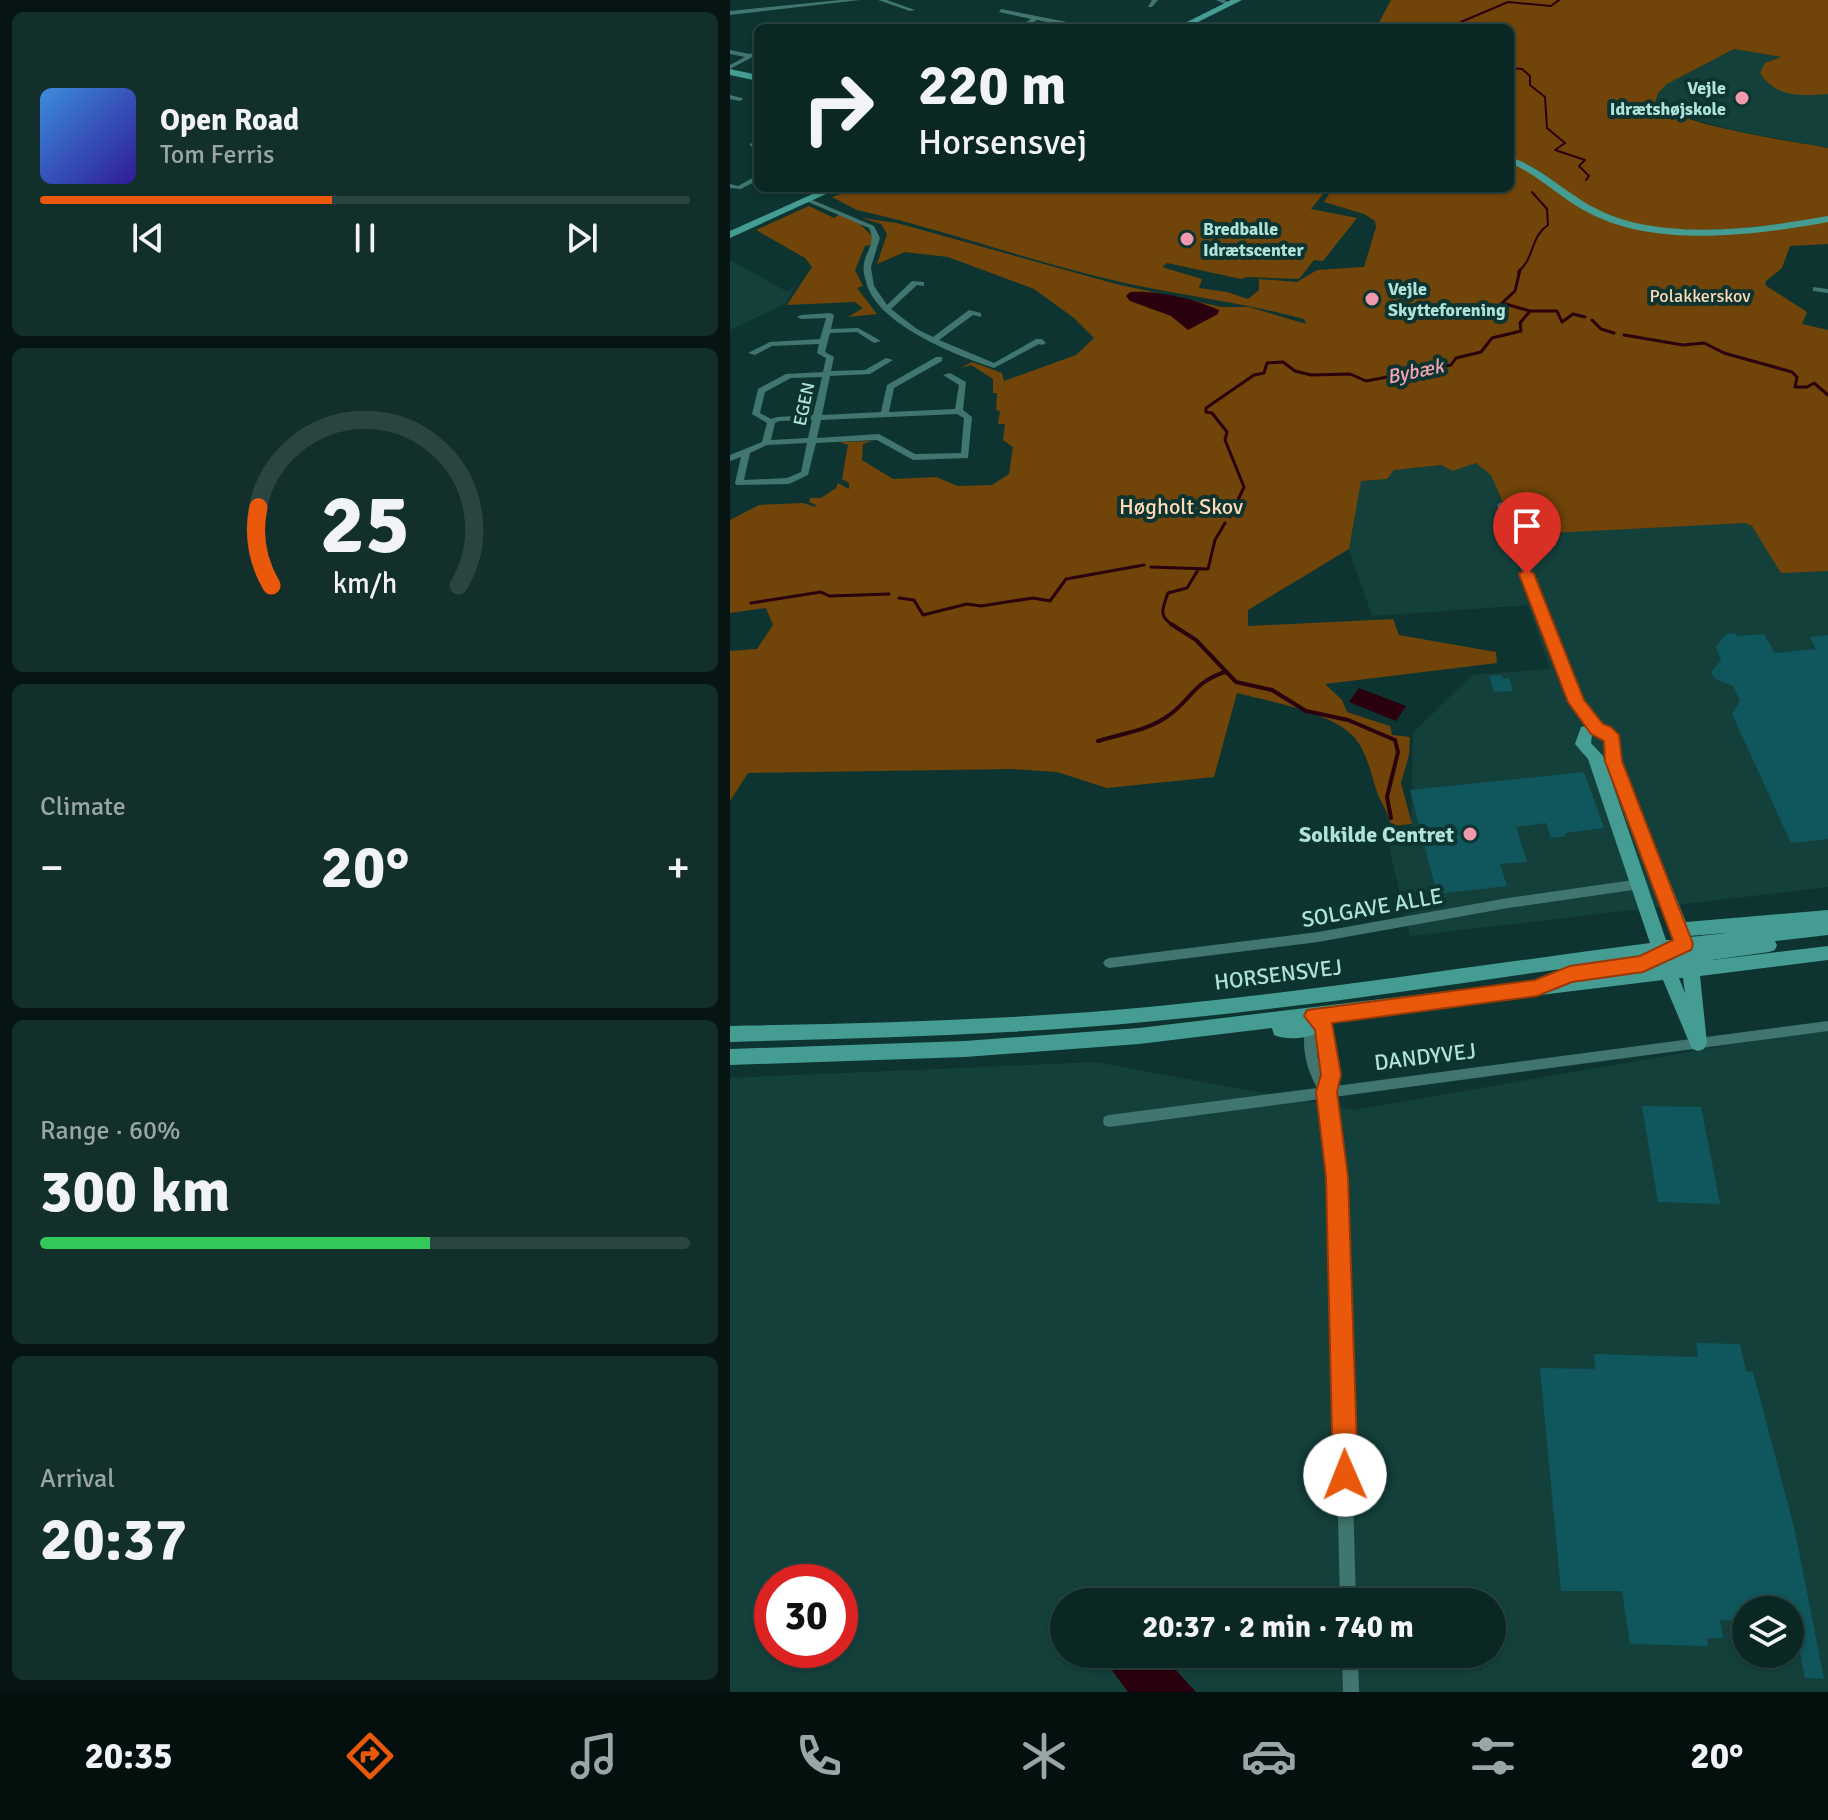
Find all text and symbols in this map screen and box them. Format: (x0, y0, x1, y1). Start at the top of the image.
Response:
text: 220 m (918, 51, 1066, 120)
icon: right (786, 56, 890, 160)
place label: Vejle Idrætshøjskole (1610, 77, 1726, 120)
marker: Vejle Idrætshøjskole (1733, 89, 1751, 107)
text: Open Road (160, 102, 299, 139)
text: Horsensvej (918, 120, 1087, 165)
text: Tom Ferris (160, 139, 274, 171)
icon: previous (126, 216, 170, 260)
icon: pause (343, 216, 387, 260)
icon: next (560, 216, 604, 260)
place label: Bredballe Idrætscenter (1203, 218, 1304, 261)
marker: Bredballe Idrætscenter (1178, 230, 1196, 248)
place label: Vejle Skytteforening (1388, 278, 1506, 321)
park label: Polakkerskov (1650, 285, 1751, 307)
marker: Vejle Skytteforening (1363, 290, 1381, 308)
water label: Bybæk (1384, 353, 1448, 390)
street label: EGEN (789, 380, 819, 428)
text: 25 (320, 474, 410, 576)
pin (1493, 492, 1561, 574)
park label: Høgholt Skov (1119, 493, 1243, 520)
icon: arrive (1505, 504, 1549, 548)
text: km/h (333, 566, 397, 601)
text: Climate (40, 791, 126, 823)
place label: Solkilde Centret (1299, 821, 1454, 848)
marker: Solkilde Centret (1461, 825, 1479, 843)
text: 20° (321, 831, 409, 905)
text: − (40, 841, 64, 895)
text: + (666, 841, 690, 895)
street label: SOLGAVE ALLE (1300, 882, 1445, 933)
street label: HORSENSVEJ (1213, 953, 1344, 996)
street label: DANDYVEJ (1373, 1037, 1478, 1076)
text: Range · 60% (40, 1115, 181, 1147)
text: 300 km (40, 1155, 230, 1229)
position arrow (1303, 1433, 1387, 1517)
text: Arrival (40, 1463, 115, 1495)
text: 20:37 (40, 1503, 187, 1577)
speed limit sign: 30 (754, 1564, 858, 1668)
map controls (1732, 1596, 1804, 1668)
button: layers (1732, 1596, 1804, 1668)
text: 20:37 · 2 min · 740 m (1142, 1609, 1414, 1646)
icon: directions (342, 1728, 398, 1784)
icon: music (566, 1728, 622, 1784)
icon: phone (791, 1728, 847, 1784)
icon: climate (1016, 1728, 1072, 1784)
icon: car (1241, 1728, 1297, 1784)
icon: filters (1465, 1728, 1521, 1784)
text: 20:35 (84, 1734, 173, 1779)
text: 20° (1690, 1734, 1744, 1779)

